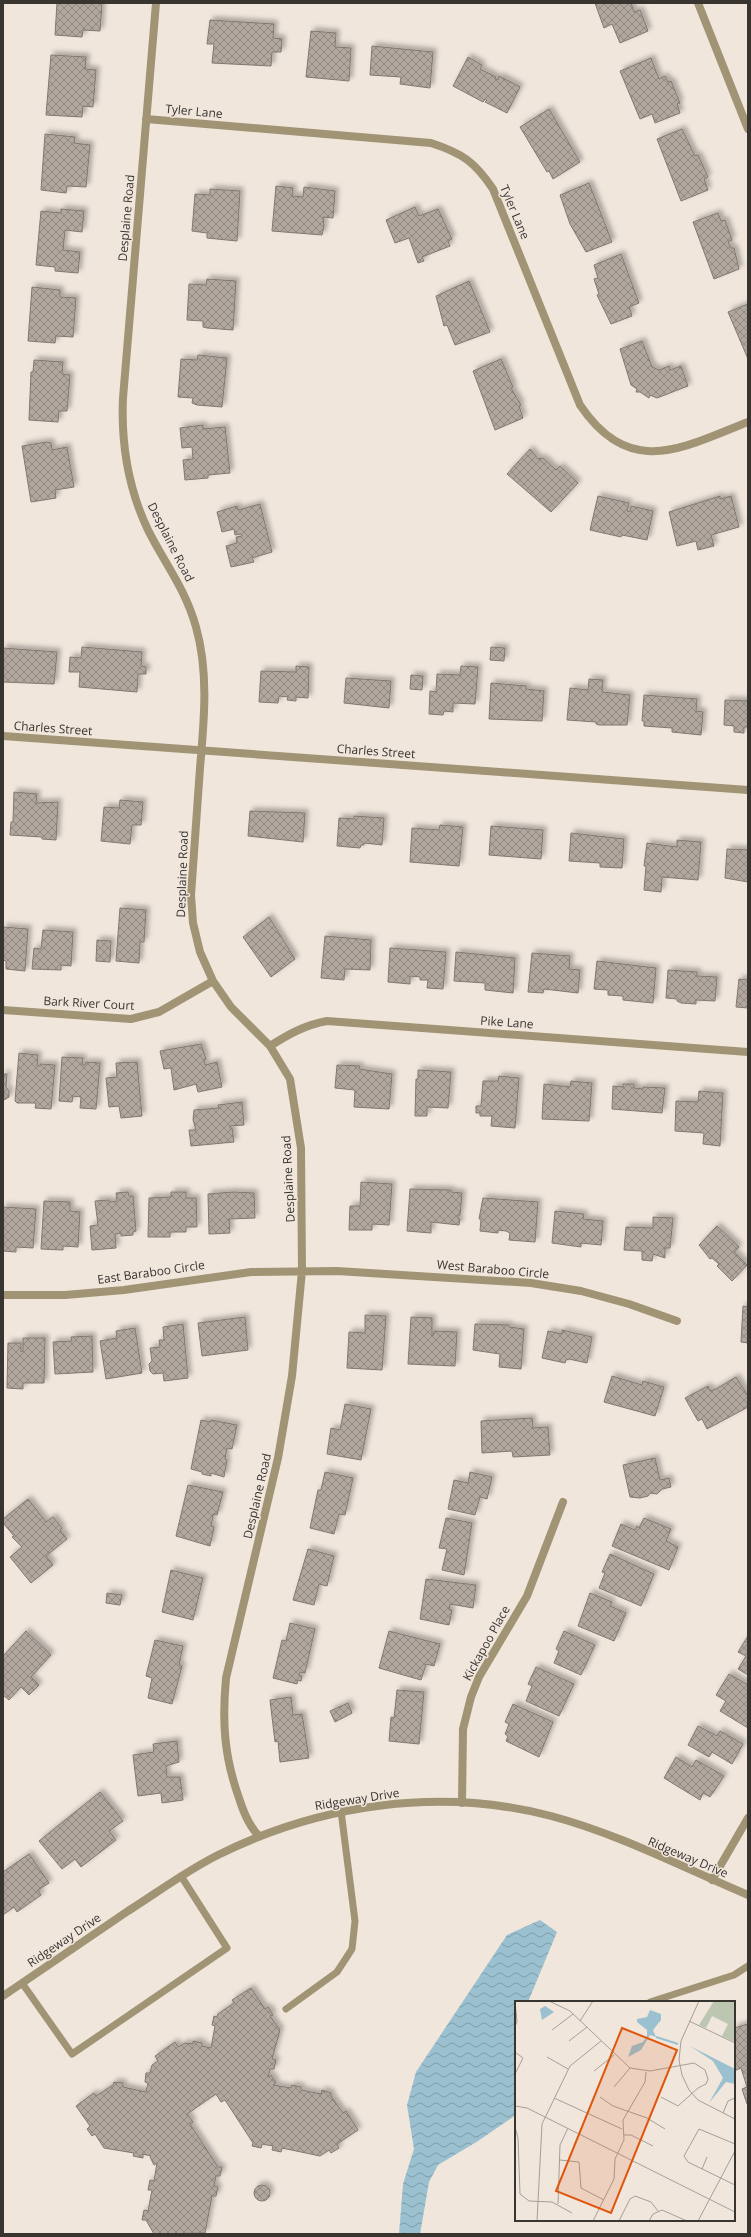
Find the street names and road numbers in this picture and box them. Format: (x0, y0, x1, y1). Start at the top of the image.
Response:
street label: Tyler Lane (165, 100, 224, 122)
street label: Desplaine Road (114, 174, 138, 262)
street label: Tyler Lane (496, 182, 534, 242)
street label: Desplaine Road (144, 499, 198, 585)
street label: Charles Street (13, 717, 93, 739)
street label: Charles Street (336, 740, 416, 762)
street label: Desplaine Road (172, 830, 192, 918)
street label: Bark River Court (43, 992, 135, 1014)
street label: Pike Lane (480, 1012, 535, 1032)
street label: Desplaine Road (277, 1135, 299, 1223)
street label: East Baraboo Circle (96, 1256, 206, 1288)
street label: West Baraboo Circle (436, 1256, 550, 1282)
street label: Desplaine Road (239, 1452, 275, 1540)
street label: Kickapoo Place (458, 1602, 514, 1684)
street label: Ridgeway Drive (313, 1784, 401, 1814)
street label: Ridgeway Drive (645, 1832, 731, 1882)
street label: Ridgeway Drive (24, 1909, 104, 1971)

